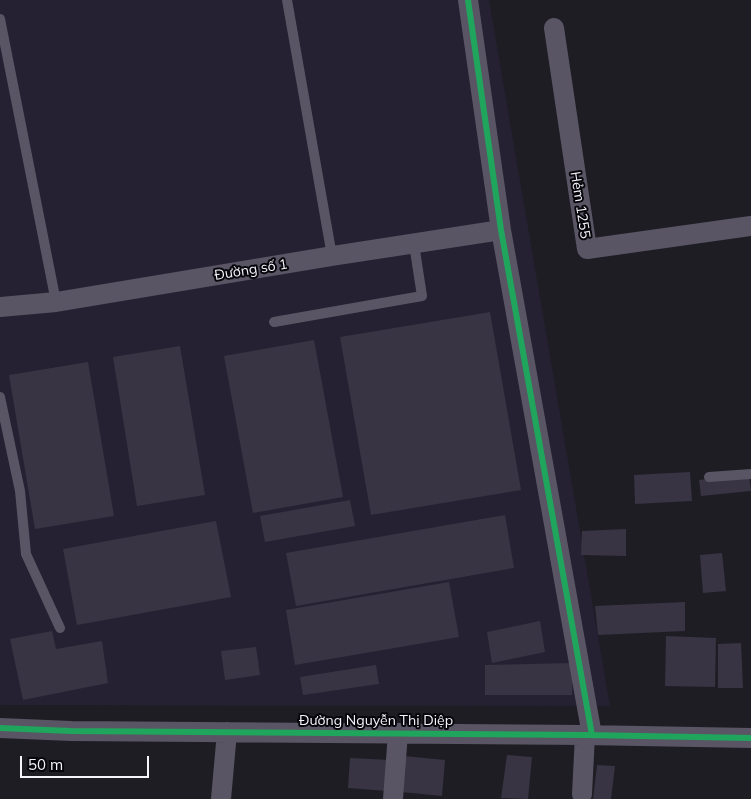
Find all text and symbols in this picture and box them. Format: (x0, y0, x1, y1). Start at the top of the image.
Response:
street label: Hẻm 1255 (566, 170, 594, 240)
street label: Đường số 1 (213, 256, 289, 284)
street label: Đường Nguyễn Thị Diệp (299, 713, 453, 729)
scale bar (22, 746, 151, 778)
text: 50 m (28, 755, 63, 774)

